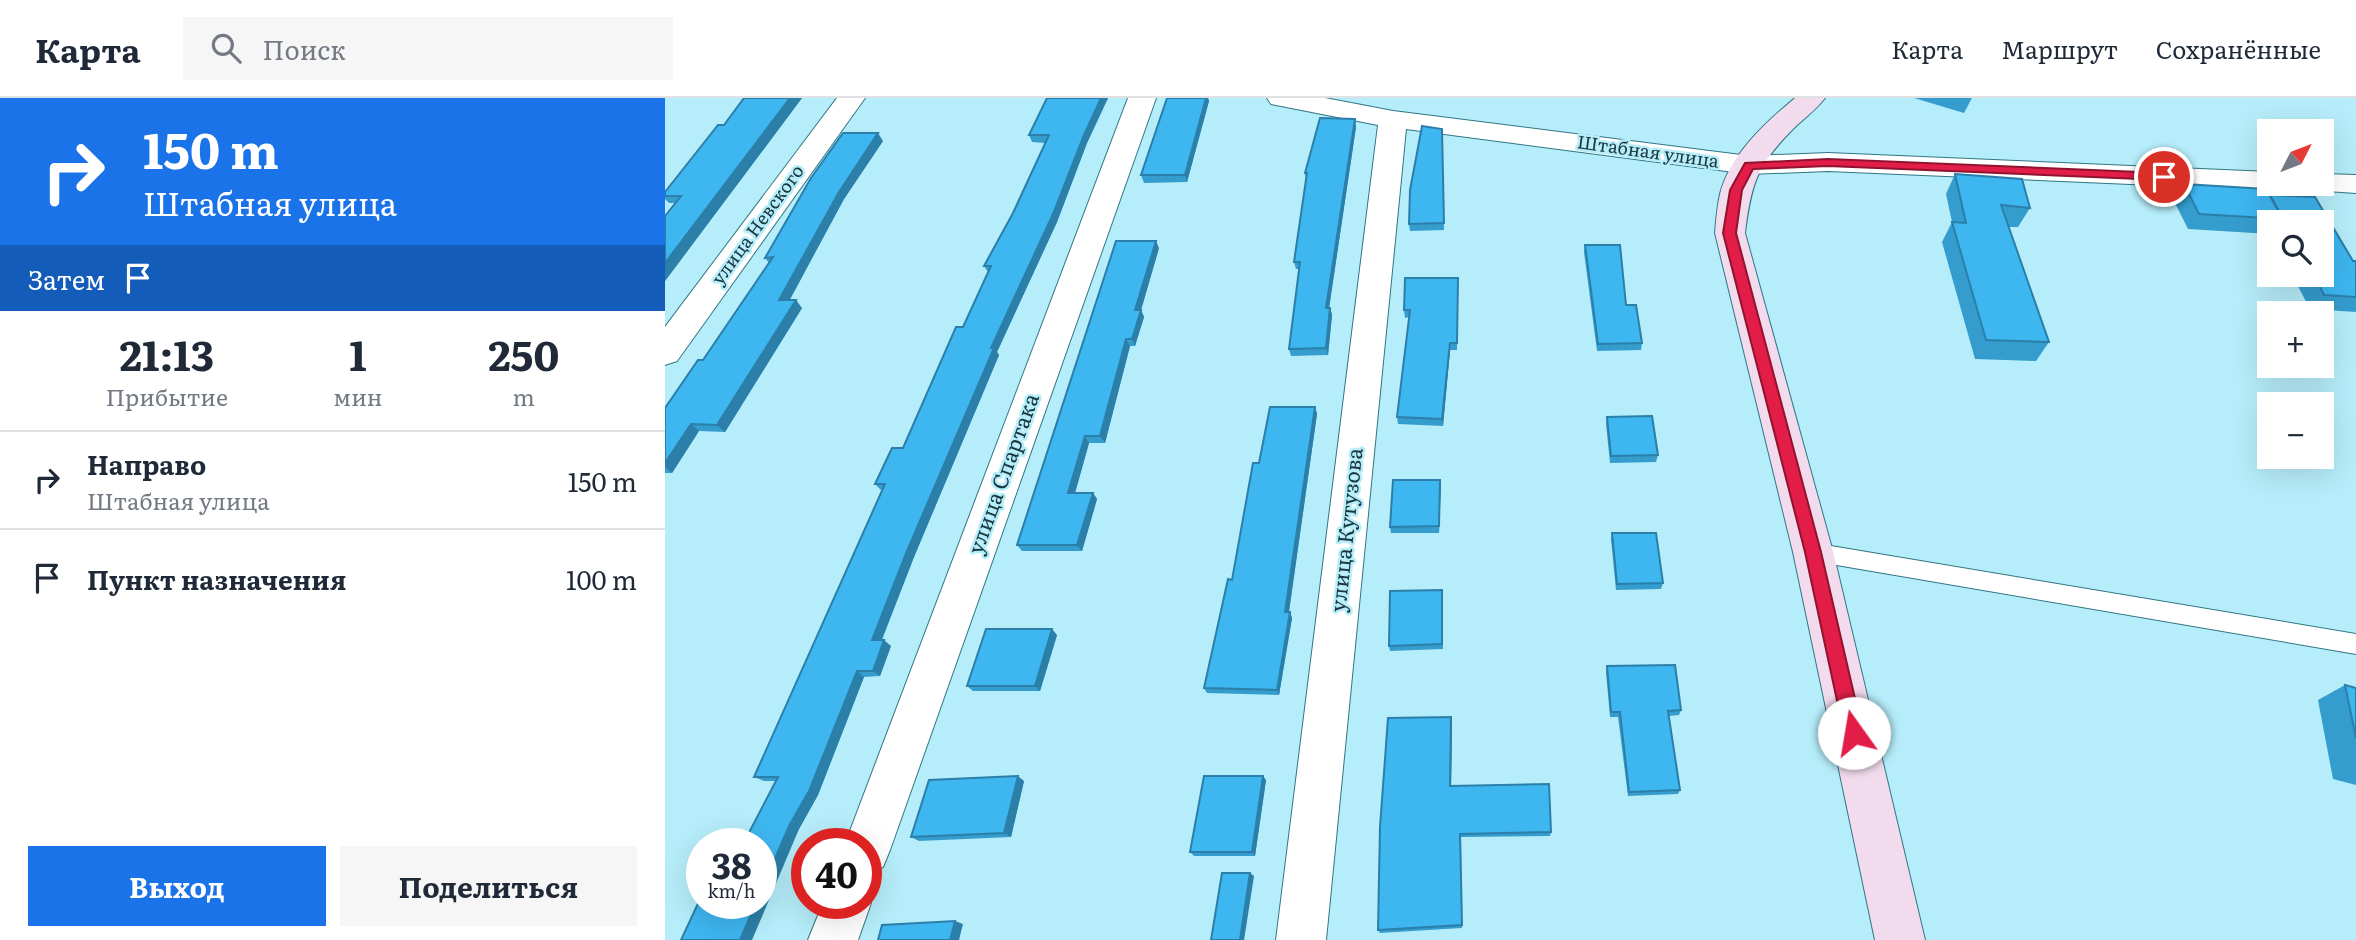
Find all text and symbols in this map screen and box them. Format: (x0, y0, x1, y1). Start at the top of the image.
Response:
search box (183, 17, 673, 80)
text: Карта (35, 24, 141, 73)
icon: search (207, 29, 245, 67)
text: Поиск (263, 29, 346, 68)
text: Карта (1891, 31, 1963, 66)
text: Маршрут (2001, 31, 2118, 66)
text: Сохранённые (2156, 31, 2321, 66)
text: 150 m (143, 111, 279, 184)
north arrow (2257, 119, 2335, 196)
map controls (2257, 119, 2334, 469)
icon: right (28, 126, 119, 217)
street label: Штабная улица (1576, 127, 1721, 174)
pin (2134, 147, 2194, 207)
street label: улица Невского (704, 158, 810, 290)
icon: arrive (2145, 158, 2183, 196)
text: Штабная улица (143, 178, 397, 226)
button: search (2257, 210, 2334, 287)
text: Затем (28, 259, 105, 298)
icon: arrive (119, 259, 157, 297)
button: + (2257, 301, 2334, 378)
text: 21:13 (119, 322, 214, 384)
text: 1 (349, 322, 367, 384)
text: 250 (488, 322, 559, 384)
text: Прибытие (106, 379, 228, 413)
text: мин (334, 379, 383, 413)
text: m (513, 379, 535, 413)
street label: улица Спартака (958, 388, 1045, 558)
button: − (2257, 392, 2334, 469)
text: Направо (87, 444, 206, 483)
street label: улица Кутузова (1320, 445, 1369, 613)
icon: right (28, 461, 66, 499)
text: 150 m (568, 461, 637, 500)
text: Штабная улица (87, 483, 270, 517)
icon: arrive (28, 559, 66, 597)
text: Пункт назначения (87, 559, 346, 598)
text: 100 m (566, 559, 637, 598)
position arrow (1817, 696, 1891, 770)
speed limit sign: 40 (791, 828, 882, 919)
text: 38 (711, 838, 752, 890)
button: Выход (28, 846, 326, 926)
button: Поделиться (340, 846, 637, 926)
text: km/h (708, 877, 755, 904)

